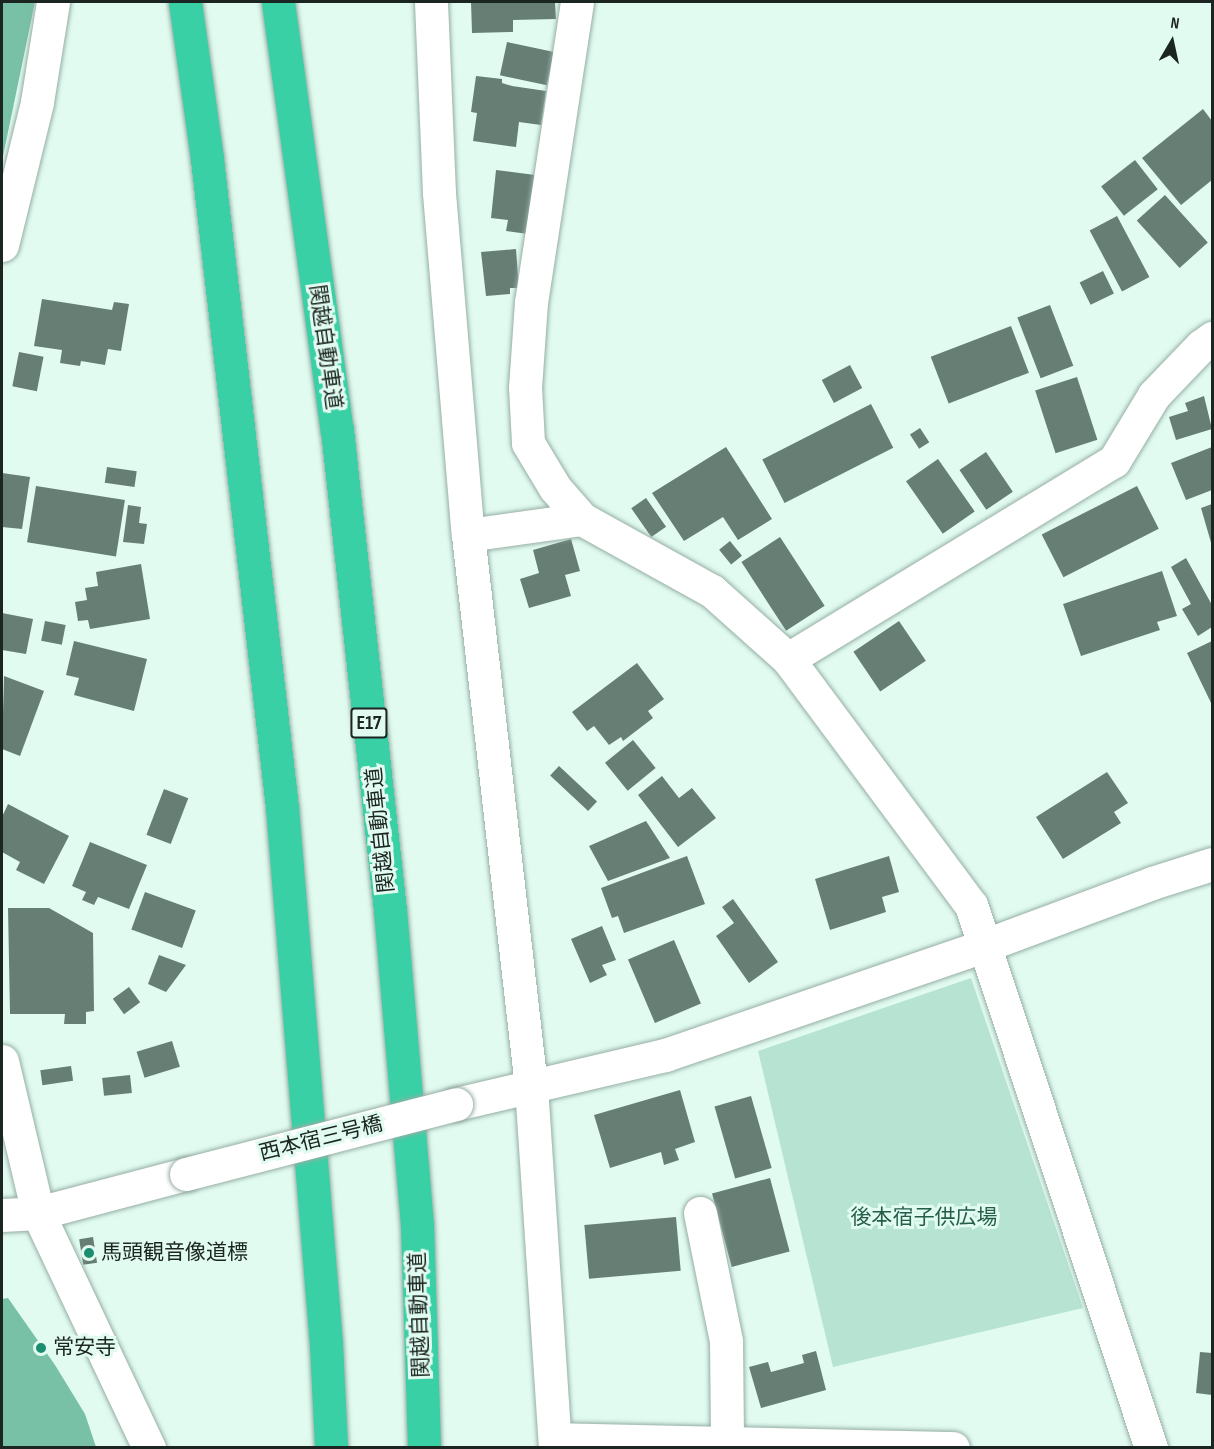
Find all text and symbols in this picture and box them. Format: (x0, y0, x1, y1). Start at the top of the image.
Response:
north arrow (1142, 12, 1202, 72)
text: N (1169, 14, 1181, 34)
street label: 関越自動車道 (304, 283, 346, 411)
road number: E17 (350, 706, 388, 740)
street label: 関越自動車道 (362, 766, 400, 894)
street label: 西本宿三号橋 (257, 1112, 385, 1166)
park label: 後本宿子供広場 (851, 1205, 997, 1231)
place label: 馬頭観音像道標 (101, 1240, 248, 1266)
marker: 馬頭観音像道標 (82, 1246, 96, 1260)
street label: 関越自動車道 (405, 1252, 435, 1378)
place label: 常安寺 (53, 1335, 116, 1361)
marker: 常安寺 (34, 1341, 48, 1355)

